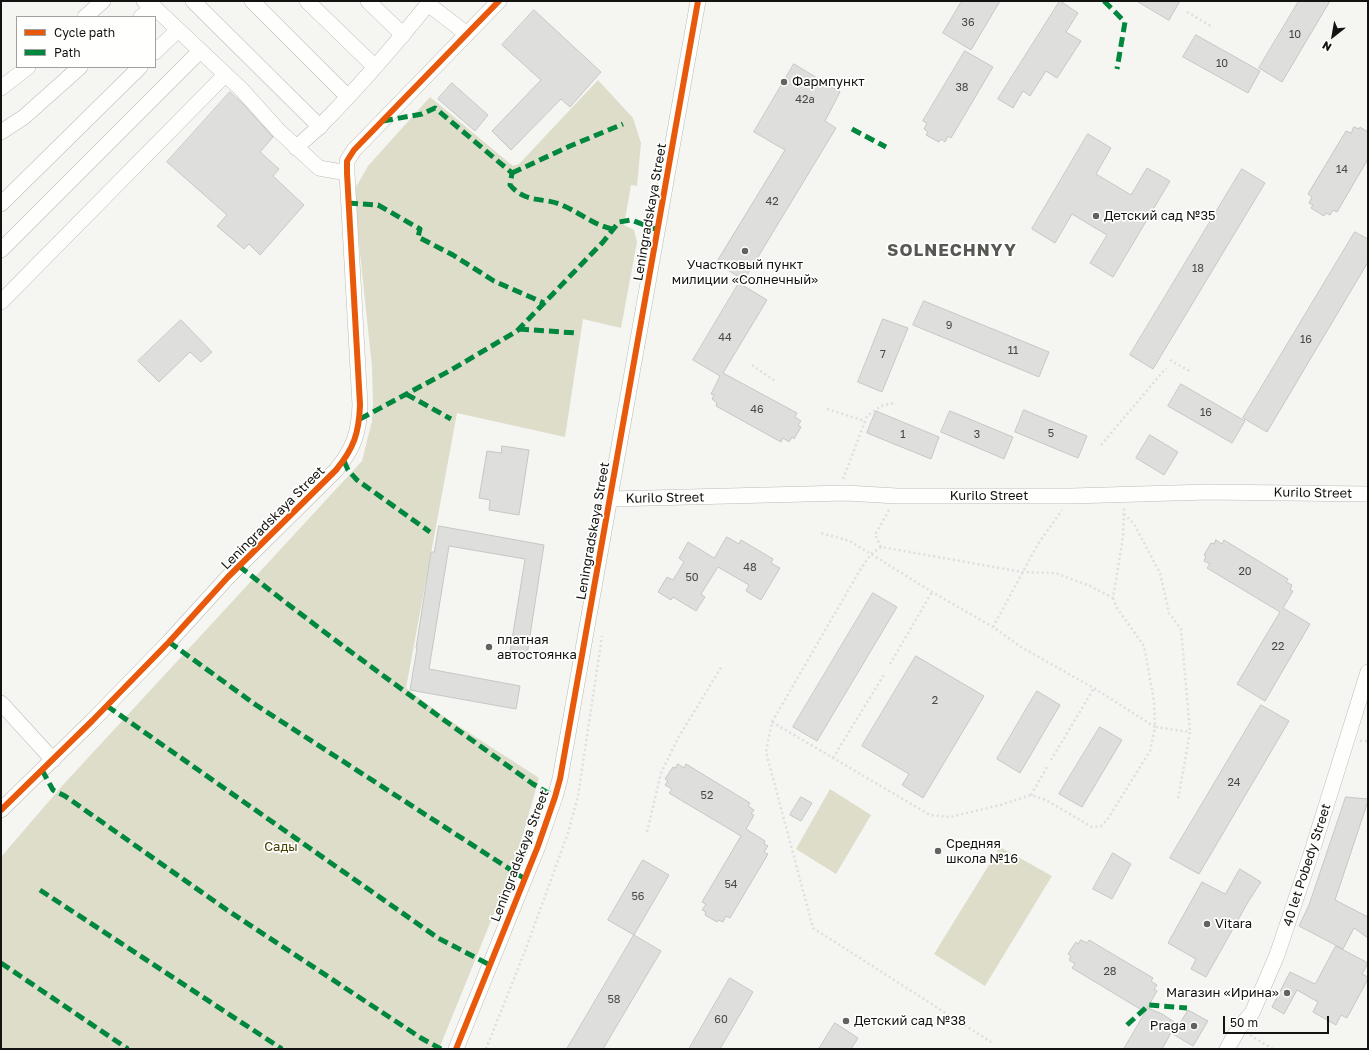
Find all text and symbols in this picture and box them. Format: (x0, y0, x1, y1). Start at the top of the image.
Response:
legend (16, 16, 156, 68)
house number: 36 (961, 16, 975, 30)
north arrow (1313, 16, 1353, 56)
text: Cycle path (54, 25, 115, 40)
house number: 10 (1289, 28, 1301, 42)
text: N (1320, 39, 1333, 54)
text: Path (54, 45, 81, 60)
house number: 10 (1216, 57, 1228, 71)
place label: Фармпункт (792, 74, 865, 90)
marker: Фармпункт (779, 77, 789, 87)
house number: 38 (955, 81, 969, 95)
house number: 42a (795, 93, 815, 107)
street label: Leningradskaya Street (630, 142, 670, 282)
house number: 14 (1336, 163, 1348, 177)
house number: 42 (765, 195, 779, 209)
place label: Детский сад №35 (1104, 208, 1216, 224)
marker: Детский сад №35 (1091, 211, 1101, 221)
district label: SOLNECHNYY (887, 241, 1017, 261)
marker: Участковый пункт милиции «Солнечный» (740, 246, 750, 256)
place label: Участковый пункт милиции «Солнечный» (672, 257, 818, 288)
house number: 18 (1192, 262, 1204, 276)
house number: 9 (946, 319, 952, 333)
house number: 44 (718, 331, 732, 345)
house number: 16 (1300, 333, 1312, 347)
house number: 11 (1008, 344, 1018, 358)
house number: 7 (880, 348, 886, 362)
house number: 46 (750, 403, 764, 417)
house number: 16 (1200, 406, 1212, 420)
house number: 5 (1048, 427, 1054, 441)
house number: 1 (900, 428, 906, 442)
house number: 3 (974, 428, 980, 442)
street label: Leningradskaya Street (573, 461, 613, 601)
street label: Leningradskaya Street (218, 463, 328, 573)
street label: Kurilo Street (1274, 485, 1352, 501)
street label: Kurilo Street (950, 488, 1028, 504)
street label: Kurilo Street (626, 490, 704, 506)
house number: 48 (743, 561, 757, 575)
house number: 20 (1238, 565, 1252, 579)
house number: 50 (685, 571, 699, 585)
place label: платная автостоянка (497, 632, 577, 663)
house number: 22 (1272, 640, 1284, 654)
marker: платная автостоянка (484, 642, 494, 652)
house number: 2 (932, 694, 938, 708)
house number: 24 (1227, 776, 1241, 790)
street label: Leningradskaya Street (488, 788, 552, 924)
house number: 52 (701, 789, 713, 803)
street label: 40 let Pobedy Street (1280, 802, 1334, 928)
place label: Средняя школа №16 (946, 836, 1018, 867)
park label: Сады (264, 839, 298, 855)
marker: Средняя школа №16 (933, 846, 943, 856)
house number: 54 (724, 878, 738, 892)
house number: 56 (631, 890, 645, 904)
place label: Vitara (1215, 916, 1252, 932)
marker: Vitara (1202, 919, 1212, 929)
house number: 28 (1103, 965, 1117, 979)
place label: Магазин «Ирина» (1166, 985, 1279, 1001)
marker: Магазин «Ирина» (1282, 988, 1292, 998)
house number: 58 (607, 993, 621, 1007)
scale bar (1225, 1008, 1331, 1034)
house number: 60 (714, 1013, 728, 1027)
place label: Детский сад №38 (854, 1013, 966, 1029)
text: 50 m (1230, 1015, 1258, 1030)
marker: Детский сад №38 (841, 1016, 851, 1026)
place label: Praga (1150, 1018, 1186, 1034)
marker: Praga (1189, 1021, 1199, 1031)

